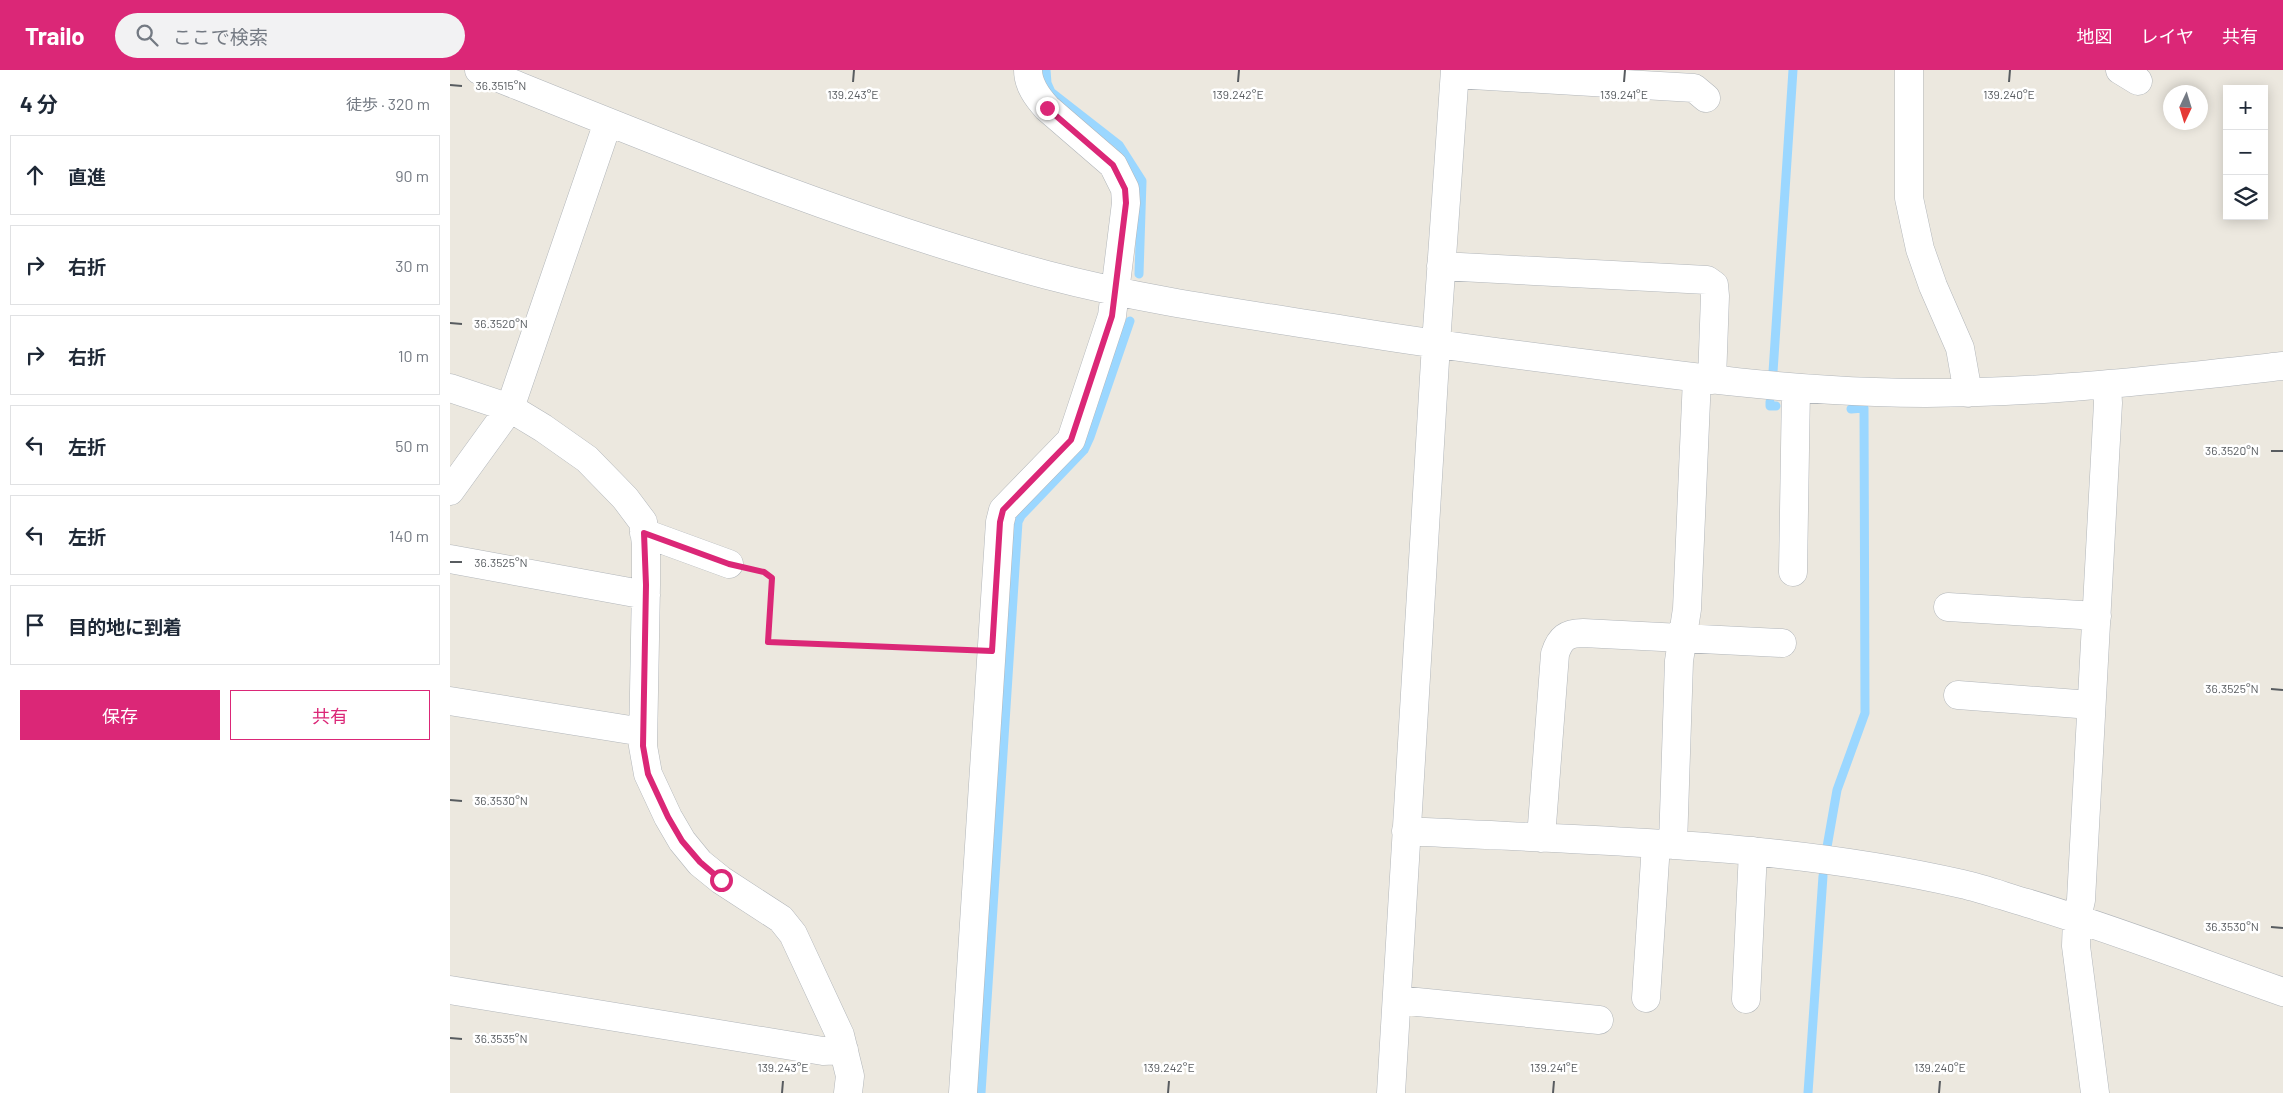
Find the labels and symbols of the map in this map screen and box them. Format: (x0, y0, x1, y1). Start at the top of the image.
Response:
text: 36.3515°N (476, 78, 526, 92)
north arrow (2163, 85, 2208, 130)
text: 139.243°E (827, 87, 879, 101)
text: 139.242°E (1212, 87, 1264, 101)
text: 139.241°E (1600, 87, 1648, 101)
text: 139.240°E (1983, 87, 2035, 101)
route end (1036, 97, 1059, 120)
text: 36.3520°N (474, 316, 528, 330)
text: 36.3520°N (2205, 443, 2259, 457)
text: 36.3525°N (474, 555, 528, 569)
text: 36.3525°N (2205, 681, 2259, 695)
text: 36.3530°N (474, 793, 528, 807)
route start (710, 869, 733, 892)
text: 36.3530°N (2205, 919, 2259, 933)
text: 36.3535°N (474, 1031, 528, 1045)
text: 139.243°E (757, 1060, 809, 1074)
text: 139.242°E (1143, 1060, 1195, 1074)
text: 139.241°E (1530, 1060, 1578, 1074)
text: 139.240°E (1914, 1060, 1966, 1074)

